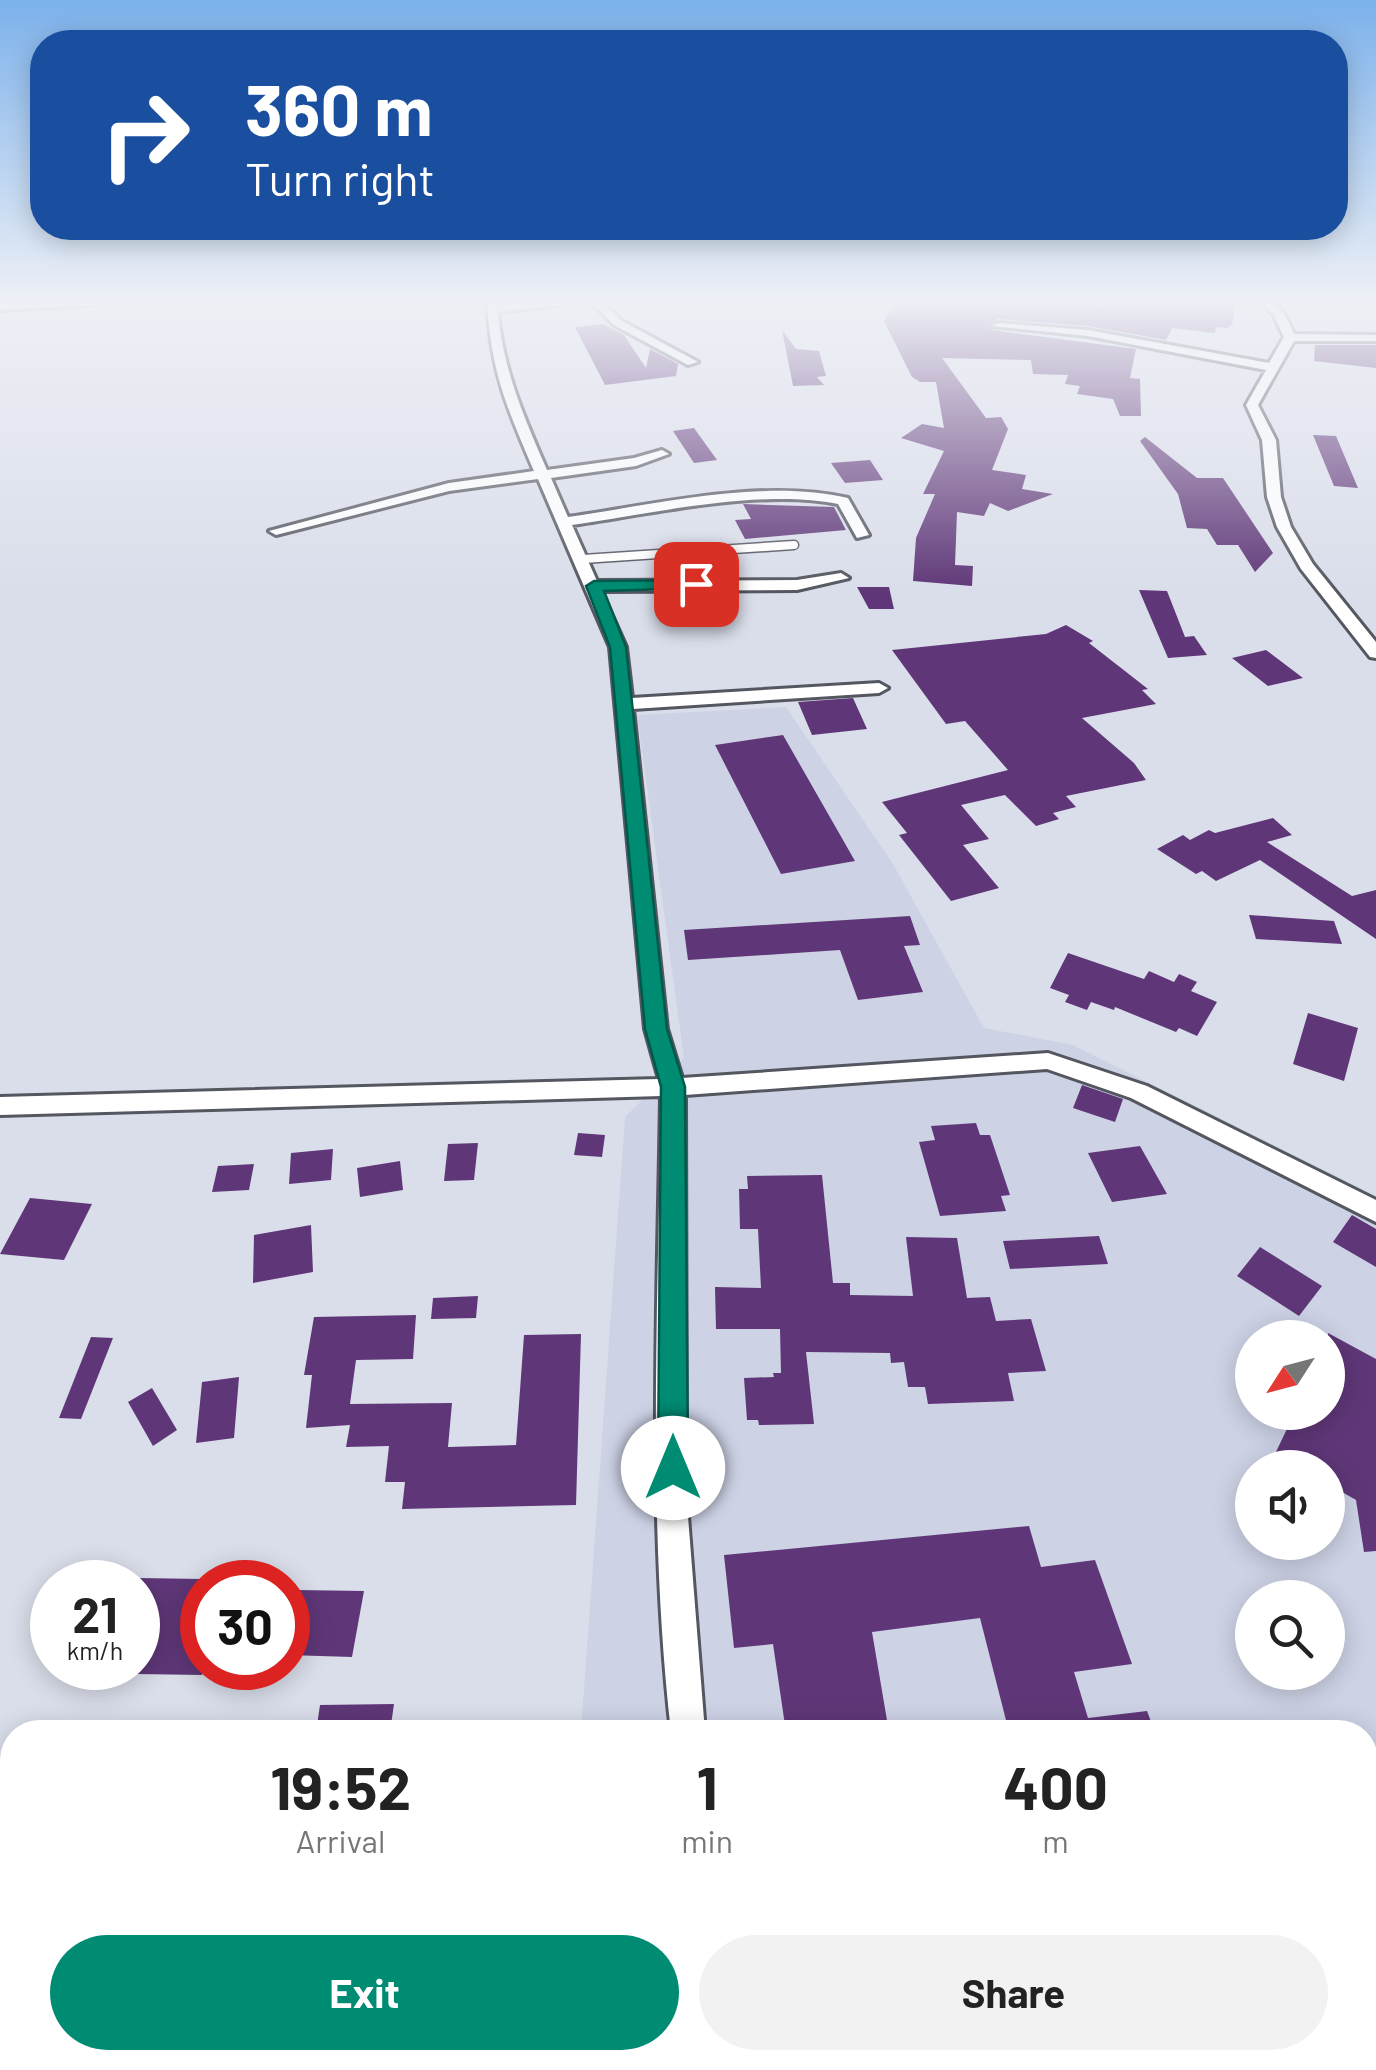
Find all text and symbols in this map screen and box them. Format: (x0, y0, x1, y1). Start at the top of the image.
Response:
text: 360 m (245, 66, 433, 150)
icon: right (80, 70, 210, 200)
text: Turn right (245, 151, 435, 205)
pin (654, 542, 739, 627)
icon: arrive (669, 557, 724, 612)
north arrow (1235, 1320, 1345, 1430)
map controls (1235, 1320, 1345, 1690)
position arrow (621, 1416, 725, 1520)
button: sound (1235, 1450, 1345, 1560)
speed limit sign: 30 (180, 1560, 310, 1690)
button: search (1235, 1580, 1345, 1690)
text: 21 (72, 1583, 118, 1643)
text: km/h (67, 1635, 123, 1665)
text: 19:52 (270, 1750, 411, 1822)
text: 1 (696, 1750, 718, 1822)
text: 400 (1003, 1750, 1108, 1822)
text: Arrival (296, 1821, 385, 1859)
text: min (681, 1821, 733, 1859)
text: m (1042, 1821, 1069, 1859)
button: Exit (50, 1935, 679, 2050)
button: Share (699, 1935, 1328, 2050)

